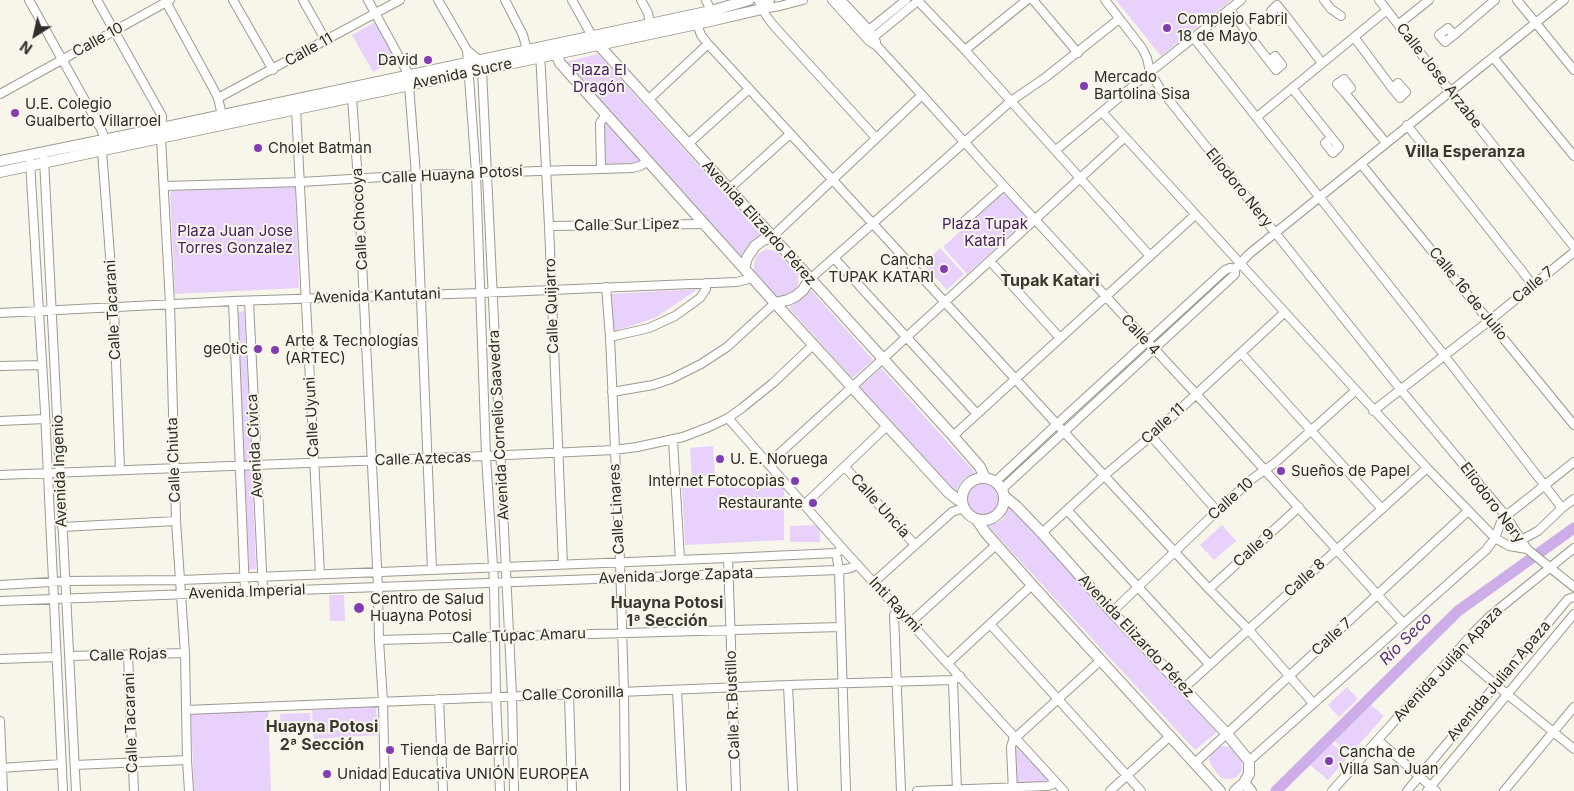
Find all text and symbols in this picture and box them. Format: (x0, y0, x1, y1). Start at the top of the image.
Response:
north arrow (10, 10, 60, 60)
place label: Complejo Fabril 18 de Mayo (1177, 10, 1288, 45)
street label: Calle 10 (70, 19, 126, 61)
street label: Calle Jose Arzabe (1392, 20, 1486, 132)
marker: Complejo Fabril 18 de Mayo (1161, 22, 1173, 34)
street label: Calle 11 (282, 30, 336, 70)
text: N (17, 38, 35, 58)
place label: David (378, 51, 418, 69)
marker: David (422, 54, 434, 66)
street label: Avenida Sucre (410, 55, 514, 93)
park label: Plaza El Dragón (571, 61, 627, 96)
place label: Mercado Bartolina Sisa (1094, 68, 1190, 103)
marker: Mercado Bartolina Sisa (1078, 80, 1090, 92)
place label: U.E. Colegio Gualberto Villarroel (25, 95, 161, 130)
marker: U.E. Colegio Gualberto Villarroel (9, 107, 21, 119)
place label: Cholet Batman (268, 139, 372, 157)
marker: Cholet Batman (252, 142, 264, 154)
district label: Villa Esperanza (1405, 142, 1525, 162)
street label: Eliodoro Nery (1202, 145, 1276, 231)
street label: Avenida Elizardo Pérez (698, 157, 820, 289)
street label: Calle Huayna Potosí (381, 162, 523, 188)
street label: Calle Chocoya (348, 167, 372, 271)
street label: Calle Sur Lipez (574, 215, 680, 235)
park label: Plaza Tupak Katari (942, 215, 1028, 250)
park label: Plaza Juan Jose Torres Gonzalez (177, 222, 293, 257)
street label: Calle 16 de Julio (1425, 244, 1511, 344)
place label: Cancha TUPAK KATARI (828, 251, 934, 286)
street label: Calle Quijarro (541, 258, 563, 354)
street label: Calle Tacarani (101, 259, 125, 361)
marker: Cancha TUPAK KATARI (938, 263, 950, 275)
street label: Calle 7 (1509, 263, 1557, 307)
district label: Tupak Katari (1000, 271, 1100, 291)
street label: Avenida Kantutani (313, 285, 441, 307)
street label: Calle 4 (1117, 311, 1163, 359)
street label: Avenida Cornelio Saavedra (485, 329, 513, 521)
place label: Arte & Tecnologías (ARTEC) (285, 332, 418, 367)
place label: ge0tic (203, 340, 248, 358)
marker: ge0tic (252, 343, 264, 355)
marker: Arte & Tecnologías (ARTEC) (269, 344, 281, 356)
street label: Calle Uyuni (301, 376, 323, 458)
street label: Avenida Cívica (243, 393, 267, 499)
street label: Calle 11 (1138, 400, 1188, 448)
street label: Avenida Ingenio (49, 414, 71, 528)
street label: Calle Chiuta (164, 417, 184, 503)
street label: Calle Aztecas (374, 448, 472, 470)
place label: U. E. Noruega (730, 450, 828, 468)
marker: U. E. Noruega (714, 453, 726, 465)
street label: Eliodoro Nery (1456, 459, 1528, 547)
place label: Sueños de Papel (1291, 462, 1410, 480)
street label: Calle Linares (606, 463, 628, 555)
marker: Sueños de Papel (1275, 465, 1287, 477)
street label: Calle Uncía (846, 470, 914, 542)
place label: Internet Fotocopias (648, 472, 785, 490)
street label: Calle 10 (1204, 474, 1258, 524)
marker: Internet Fotocopias (789, 475, 801, 487)
place label: Restaurante (718, 494, 803, 512)
marker: Restaurante (807, 497, 819, 509)
street label: Calle 9 (1230, 525, 1278, 571)
street label: Calle 8 (1281, 555, 1329, 601)
street label: Avenida Jorge Zapata (598, 564, 754, 588)
street label: Avenida Elizardo Pérez (1074, 571, 1198, 701)
street label: Inti Raymi (865, 574, 925, 636)
street label: Avenida Imperial (188, 581, 306, 603)
place label: Centro de Salud Huayna Potosi (370, 590, 484, 625)
district label: Huayna Potosi 1ª Sección (611, 593, 723, 631)
marker: Centro de Salud Huayna Potosi (352, 601, 366, 615)
street label: Avenida Julián Apaza (1390, 602, 1506, 726)
water label: Río Seco (1376, 609, 1436, 669)
street label: Calle 7 (1308, 614, 1356, 660)
street label: Avenida Julian Apaza (1443, 617, 1555, 745)
street label: Calle Túpac Amaru (452, 625, 586, 647)
street label: Calle Rojas (89, 645, 167, 665)
street label: Calle R. Bustillo (722, 650, 744, 760)
street label: Calle Tacarani (120, 673, 142, 773)
street label: Calle Coronilla (522, 683, 624, 705)
district label: Huayna Potosi 2ª Sección (266, 717, 378, 755)
place label: Tienda de Barrio (400, 741, 518, 759)
place label: Cancha de Villa San Juan (1339, 743, 1439, 778)
marker: Tienda de Barrio (384, 744, 396, 756)
marker: Cancha de Villa San Juan (1323, 755, 1335, 767)
place label: Unidad Educativa UNIÓN EUROPEA (337, 765, 589, 783)
marker: Unidad Educativa UNIÓN EUROPEA (321, 768, 333, 780)

